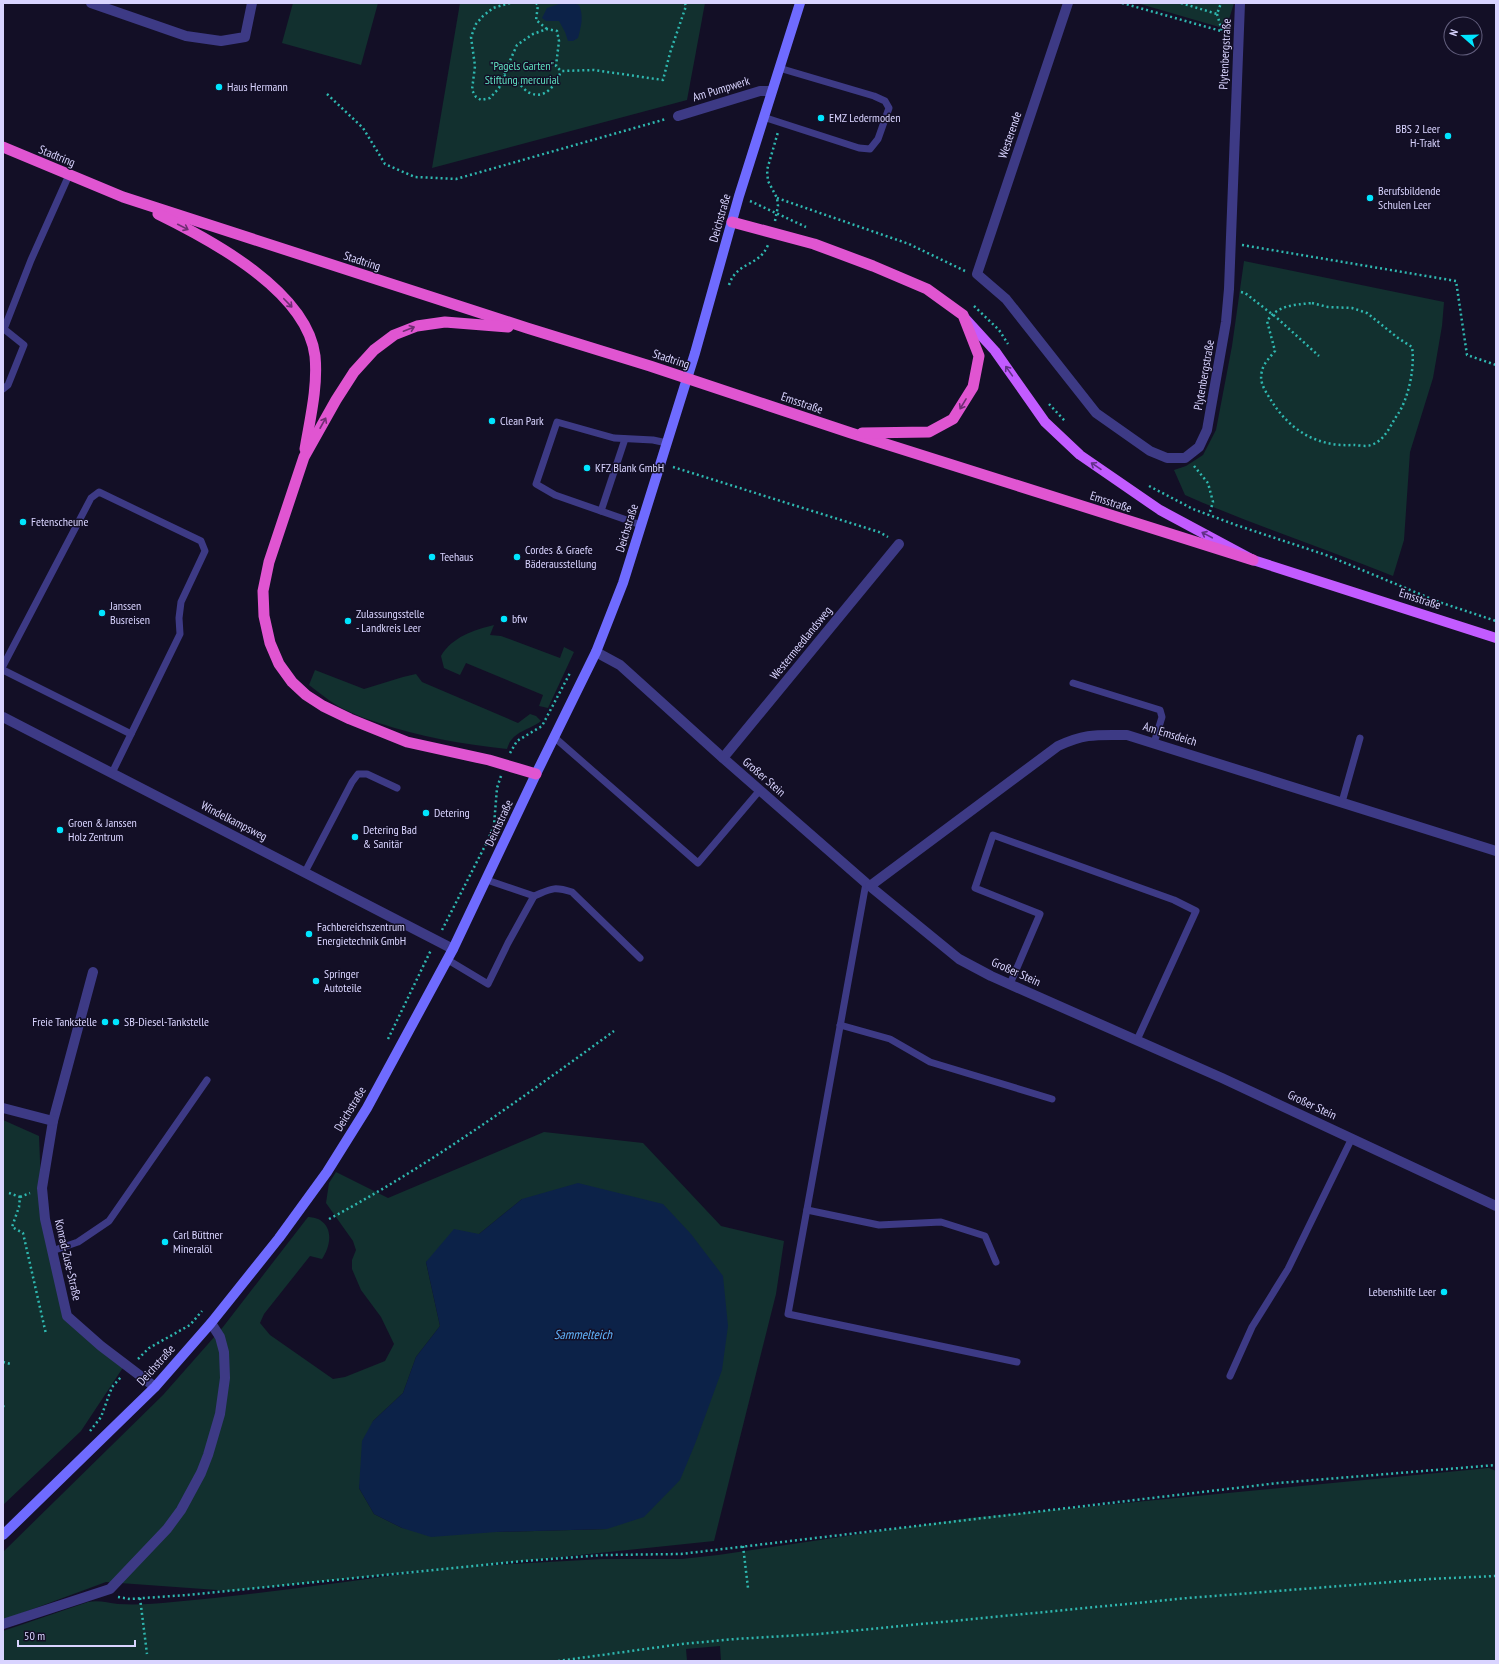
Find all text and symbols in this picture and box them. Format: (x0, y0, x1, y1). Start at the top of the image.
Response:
north arrow (1443, 16, 1483, 56)
street label: Plytenbergstraße (1215, 18, 1234, 90)
text: N (1446, 27, 1461, 38)
park label: "Pagels Garten" Stiftung mercurial (485, 58, 559, 87)
street label: Am Pumpwerk (690, 73, 752, 104)
place label: Haus Hermann (227, 79, 288, 94)
marker: Haus Hermann (214, 82, 224, 92)
street label: Westerende (995, 109, 1025, 160)
place label: EMZ Ledermoden (829, 110, 901, 125)
marker: EMZ Ledermoden (816, 113, 826, 123)
place label: BBS 2 Leer H-Trakt (1396, 121, 1441, 150)
marker: BBS 2 Leer H-Trakt (1443, 131, 1453, 141)
street label: Stadtring (37, 141, 78, 170)
place label: Berufsbildende Schulen Leer (1378, 183, 1440, 212)
street label: Deichstraße (705, 192, 734, 244)
marker: Berufsbildende Schulen Leer (1365, 193, 1375, 203)
one-way arrow (177, 224, 189, 231)
street label: Stadtring (342, 248, 383, 274)
one-way arrow (283, 298, 293, 308)
one-way arrow (402, 324, 414, 332)
street label: Plytenbergstraße (1190, 339, 1217, 411)
street label: Stadtring (651, 346, 692, 372)
one-way arrow (1005, 366, 1013, 377)
street label: Emsstraße (779, 388, 825, 417)
one-way arrow (959, 398, 967, 409)
place label: Clean Park (500, 413, 544, 428)
marker: Clean Park (487, 416, 497, 426)
one-way arrow (320, 417, 328, 429)
place label: KFZ Blank GmbH (595, 460, 664, 475)
one-way arrow (1091, 462, 1102, 470)
marker: KFZ Blank GmbH (582, 463, 592, 473)
street label: Emsstraße (1088, 488, 1134, 515)
street label: Deichstraße (612, 502, 641, 554)
place label: Fetenscheune (31, 514, 88, 529)
marker: Fetenscheune (18, 517, 28, 527)
one-way arrow (1201, 531, 1213, 538)
place label: Cordes & Graefe Bäderausstellung (525, 542, 596, 571)
place label: Teehaus (440, 549, 473, 564)
marker: Teehaus (427, 552, 437, 562)
marker: Cordes & Graefe Bäderausstellung (512, 552, 522, 562)
street label: Emsstraße (1397, 585, 1443, 612)
place label: Janssen Busreisen (109, 598, 150, 627)
street label: Westermeedlandsweg (766, 603, 835, 682)
place label: Zulassungsstelle - Landkreis Leer (356, 606, 425, 635)
marker: Janssen Busreisen (97, 608, 107, 618)
place label: bfw (512, 611, 528, 626)
marker: bfw (499, 614, 509, 624)
marker: Zulassungsstelle - Landkreis Leer (343, 616, 353, 626)
street label: Am Emsdeich (1141, 718, 1199, 749)
street label: Großer Stein (740, 754, 789, 799)
street label: Windelkampsweg (199, 797, 270, 844)
street label: Deichstraße (481, 797, 516, 848)
place label: Detering (434, 805, 470, 820)
marker: Detering (421, 808, 431, 818)
place label: Groen & Janssen Holz Zentrum (68, 815, 137, 844)
place label: Detering Bad & Sanitär (363, 822, 417, 851)
marker: Groen & Janssen Holz Zentrum (55, 825, 65, 835)
marker: Detering Bad & Sanitär (350, 832, 360, 842)
place label: Fachbereichszentrum Energietechnik GmbH (317, 919, 406, 948)
marker: Fachbereichszentrum Energietechnik GmbH (304, 929, 314, 939)
street label: Großer Stein (989, 954, 1043, 989)
place label: Springer Autoteile (324, 966, 362, 995)
marker: Springer Autoteile (311, 976, 321, 986)
place label: Freie Tankstelle (32, 1014, 97, 1029)
place label: SB-Diesel-Tankstelle (124, 1014, 209, 1029)
marker: Freie Tankstelle (100, 1017, 110, 1027)
marker: SB-Diesel-Tankstelle (111, 1017, 121, 1027)
street label: Deichstraße (330, 1084, 369, 1134)
street label: Großer Stein (1285, 1087, 1339, 1122)
street label: Konrad-Zuse-Straße (52, 1218, 85, 1302)
place label: Carl Büttner Mineralöl (173, 1227, 223, 1256)
marker: Carl Büttner Mineralöl (160, 1237, 170, 1247)
place label: Lebenshilfe Leer (1368, 1284, 1437, 1299)
marker: Lebenshilfe Leer (1439, 1287, 1449, 1297)
water label: Sammelteich (554, 1326, 613, 1343)
street label: Deichstraße (133, 1341, 178, 1388)
scale bar (18, 1622, 135, 1648)
text: 50 m (24, 1628, 45, 1643)

